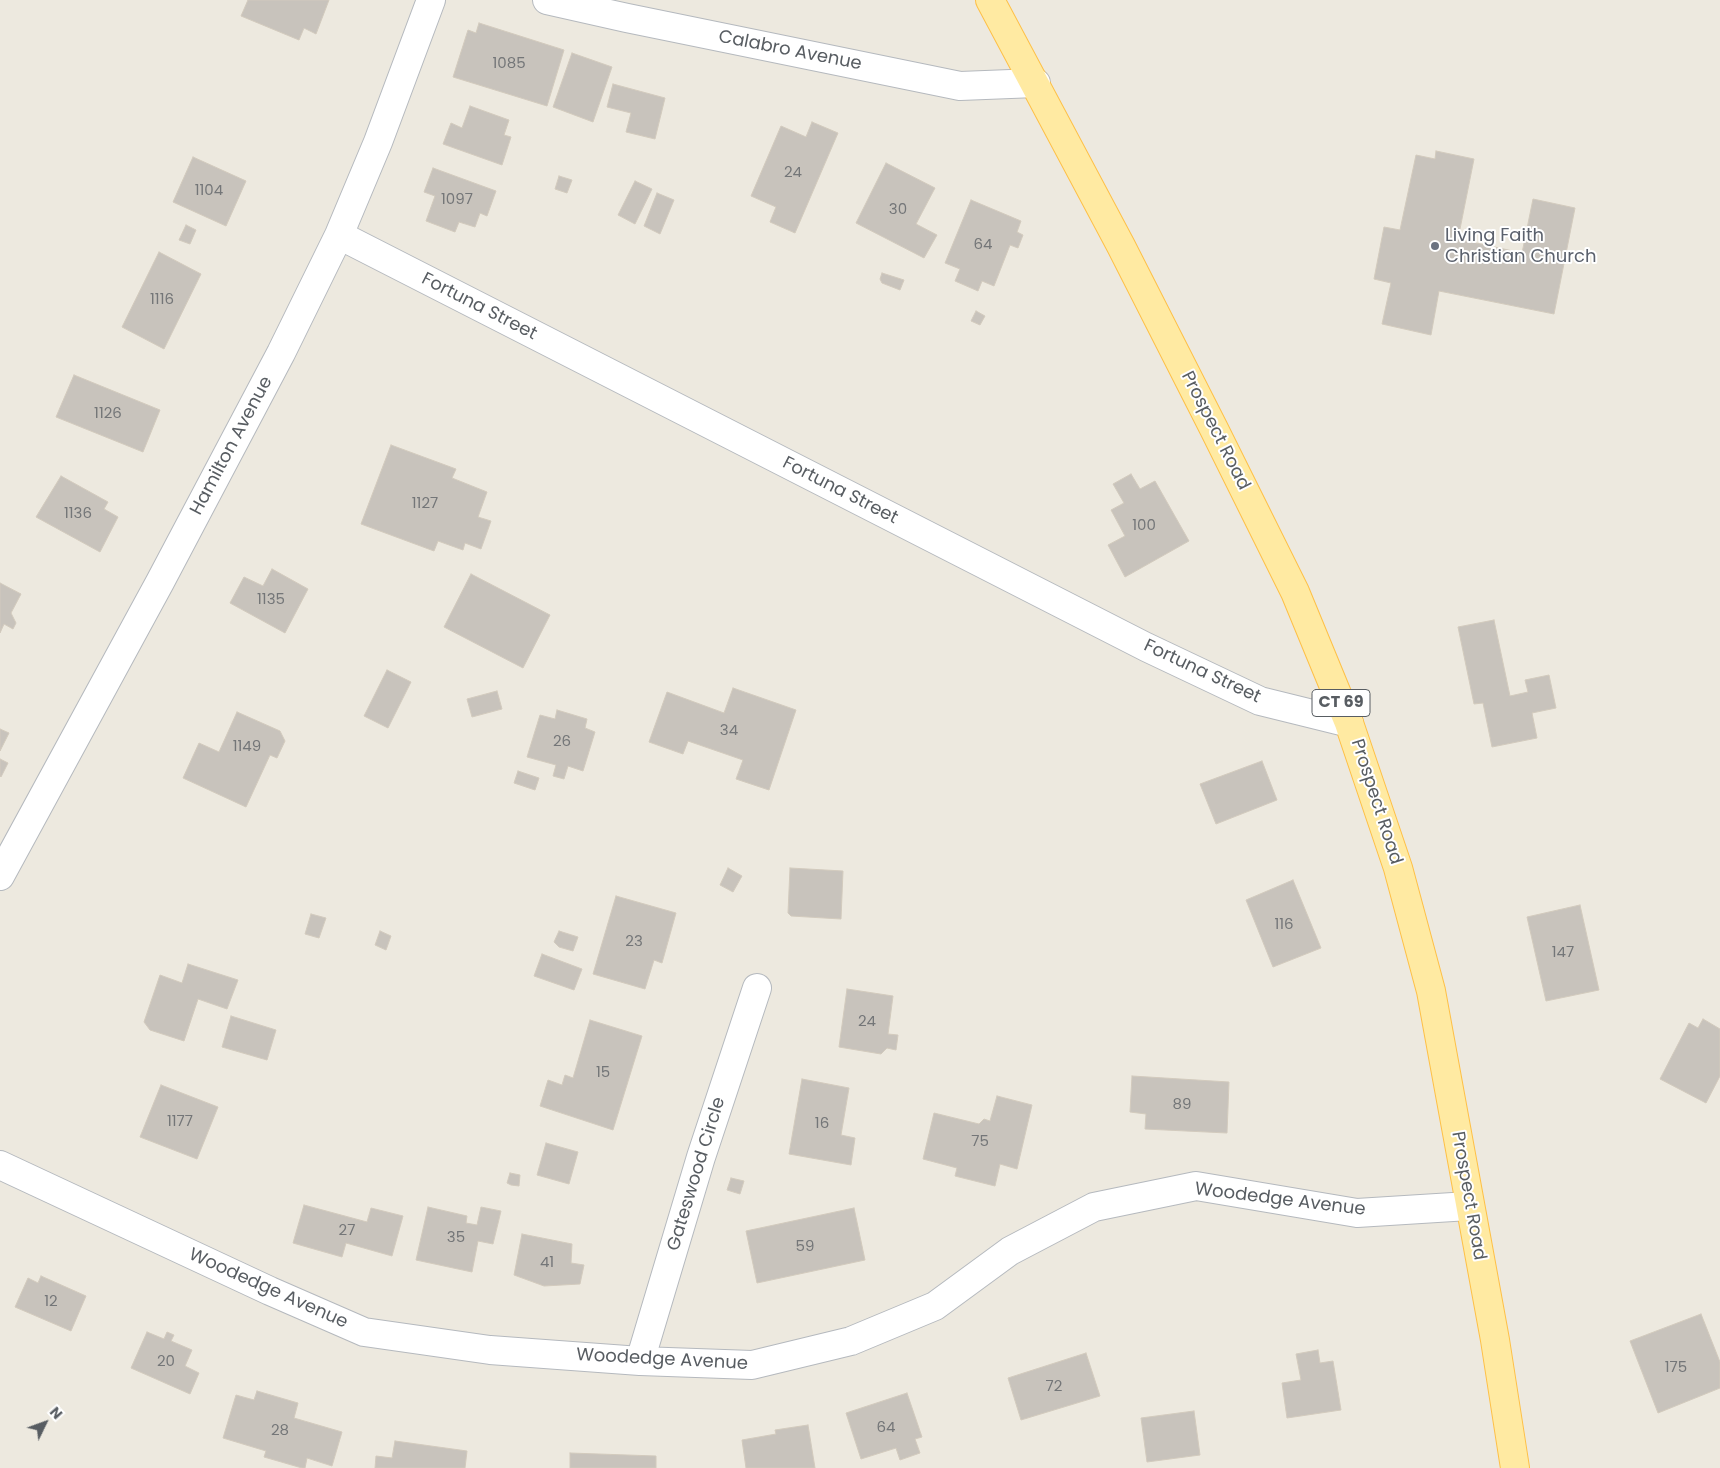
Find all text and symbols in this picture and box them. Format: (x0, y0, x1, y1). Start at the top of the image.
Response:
street label: Calabro Avenue (717, 27, 863, 75)
house number: 1085 (492, 55, 526, 73)
house number: 24 (784, 164, 802, 182)
house number: 1104 (195, 182, 223, 200)
house number: 1097 (441, 191, 473, 209)
house number: 30 (889, 201, 907, 219)
place label: Living Faith Christian Church (1445, 225, 1597, 268)
house number: 64 (974, 236, 992, 254)
marker: Living Faith Christian Church (1429, 240, 1441, 252)
street label: Fortuna Street (418, 269, 540, 345)
house number: 1116 (150, 291, 174, 309)
street label: Prospect Road (1176, 368, 1254, 494)
street label: Hamilton Avenue (186, 373, 278, 519)
house number: 1126 (94, 405, 122, 423)
street label: Fortuna Street (779, 453, 901, 529)
house number: 1127 (412, 495, 438, 513)
house number: 1136 (64, 505, 92, 523)
house number: 100 (1132, 517, 1156, 535)
house number: 1135 (257, 591, 285, 609)
street label: Fortuna Street (1140, 635, 1264, 709)
road number: CT 69 (1312, 690, 1370, 716)
house number: 34 (720, 722, 738, 740)
house number: 26 (553, 733, 571, 751)
street label: Prospect Road (1346, 737, 1406, 867)
house number: 1149 (233, 738, 261, 756)
house number: 116 (1274, 916, 1294, 934)
house number: 23 (625, 933, 643, 951)
house number: 147 (1552, 944, 1574, 962)
house number: 24 (858, 1013, 876, 1031)
house number: 15 (596, 1064, 610, 1082)
street label: Gateswood Circle (663, 1095, 731, 1253)
house number: 89 (1173, 1096, 1191, 1114)
house number: 1177 (167, 1113, 193, 1131)
house number: 16 (815, 1115, 829, 1133)
street label: Prospect Road (1446, 1130, 1490, 1262)
house number: 75 (971, 1133, 989, 1151)
street label: Woodedge Avenue (1193, 1179, 1367, 1221)
house number: 27 (339, 1222, 355, 1240)
house number: 35 (447, 1229, 465, 1247)
house number: 59 (796, 1238, 814, 1256)
street label: Woodedge Avenue (185, 1244, 351, 1334)
house number: 41 (540, 1254, 554, 1272)
house number: 12 (44, 1293, 58, 1311)
street label: Woodedge Avenue (576, 1345, 748, 1375)
house number: 20 (157, 1353, 175, 1371)
house number: 175 (1665, 1359, 1687, 1377)
house number: 72 (1046, 1378, 1062, 1396)
north arrow (20, 1398, 70, 1448)
text: N (45, 1402, 67, 1424)
house number: 64 (877, 1419, 895, 1437)
house number: 28 (271, 1422, 289, 1440)

